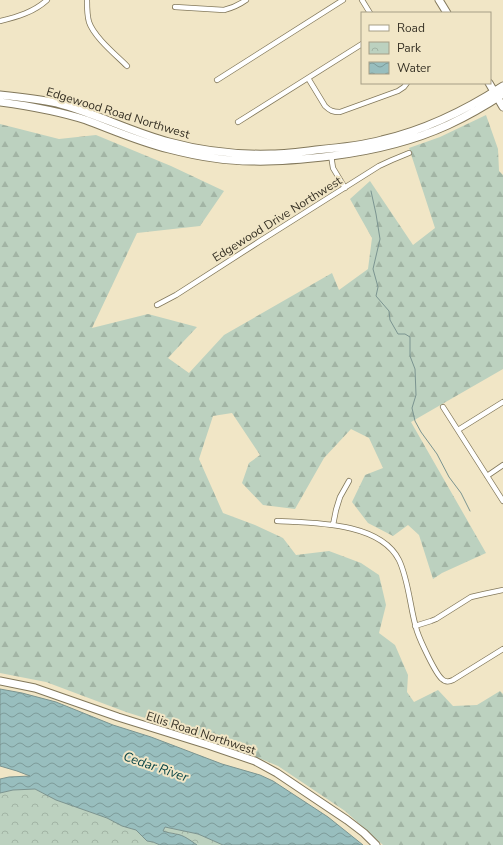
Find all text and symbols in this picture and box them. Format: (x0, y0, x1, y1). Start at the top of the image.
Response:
legend (361, 12, 491, 84)
text: Road (397, 20, 425, 36)
text: Park (397, 40, 422, 56)
text: Water (397, 60, 431, 76)
street label: Edgewood Road Northwest (44, 84, 192, 143)
street label: Edgewood Drive Northwest (209, 172, 345, 265)
street label: Ellis Road Northwest (144, 708, 259, 758)
water label: Cedar River (121, 747, 191, 787)

